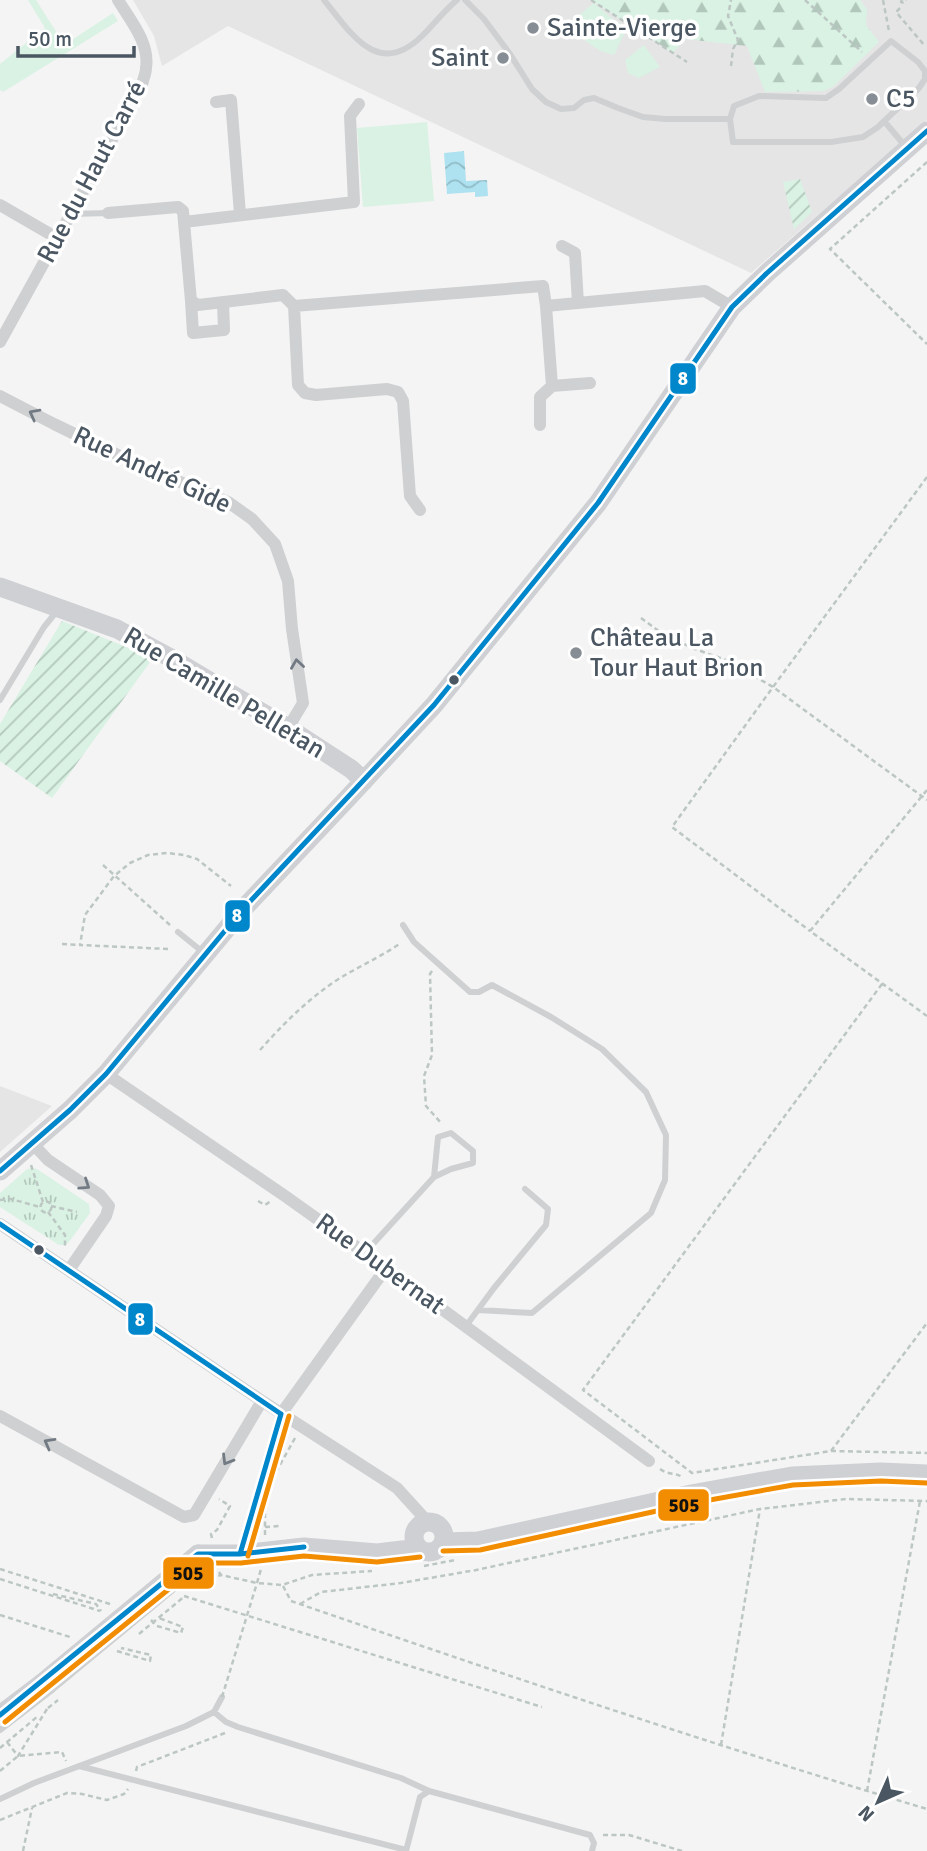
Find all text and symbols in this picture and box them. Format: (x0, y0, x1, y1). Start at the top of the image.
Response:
place label: Sainte-Vierge (547, 12, 697, 44)
scale bar (18, 14, 133, 58)
marker: Sainte-Vierge (525, 20, 541, 36)
text: 50 m (28, 26, 72, 52)
place label: Saint (431, 42, 489, 74)
marker: Saint (495, 50, 511, 66)
street label: Rue du Haut Carré (31, 75, 153, 269)
place label: C5 (886, 83, 916, 115)
marker: C5 (864, 91, 880, 107)
line badge: 8 (669, 362, 697, 395)
text: 8 (678, 367, 688, 391)
one-way arrow (29, 409, 41, 422)
street label: Rue André Gide (68, 420, 236, 520)
street label: Rue Camille Pelletan (118, 620, 330, 766)
place label: Château La Tour Haut Brion (590, 622, 764, 684)
marker: Château La Tour Haut Brion (568, 645, 584, 661)
one-way arrow (290, 658, 305, 670)
unlabelled marker (447, 673, 461, 687)
line badge: 8 (224, 899, 251, 933)
text: 8 (232, 904, 242, 928)
one-way arrow (78, 1177, 91, 1190)
street label: Rue Dubernat (309, 1207, 451, 1321)
unlabelled marker (32, 1243, 46, 1257)
line badge: 8 (127, 1302, 154, 1336)
text: 8 (135, 1308, 145, 1332)
one-way arrow (44, 1438, 57, 1451)
one-way arrow (223, 1452, 236, 1465)
line badge: 505 (657, 1488, 710, 1522)
text: 505 (669, 1494, 699, 1518)
line badge: 505 (162, 1556, 215, 1590)
text: 505 (173, 1562, 203, 1586)
north arrow (843, 1767, 913, 1837)
text: N (854, 1800, 880, 1826)

